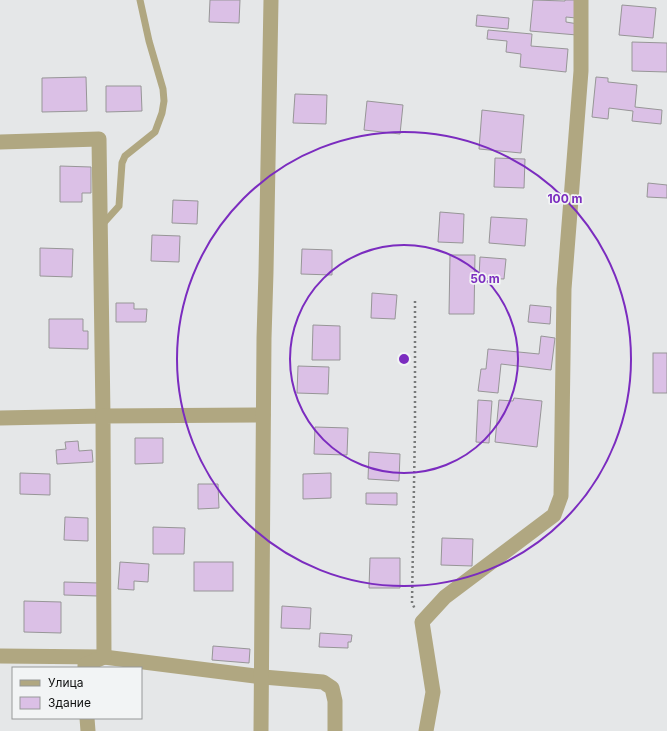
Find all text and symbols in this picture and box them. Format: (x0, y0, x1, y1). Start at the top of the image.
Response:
text: 100 m (547, 191, 583, 206)
text: 50 m (470, 271, 500, 286)
centre of rings (397, 352, 411, 366)
legend (12, 667, 142, 719)
text: Улица (48, 675, 83, 690)
text: Здание (48, 695, 91, 710)

